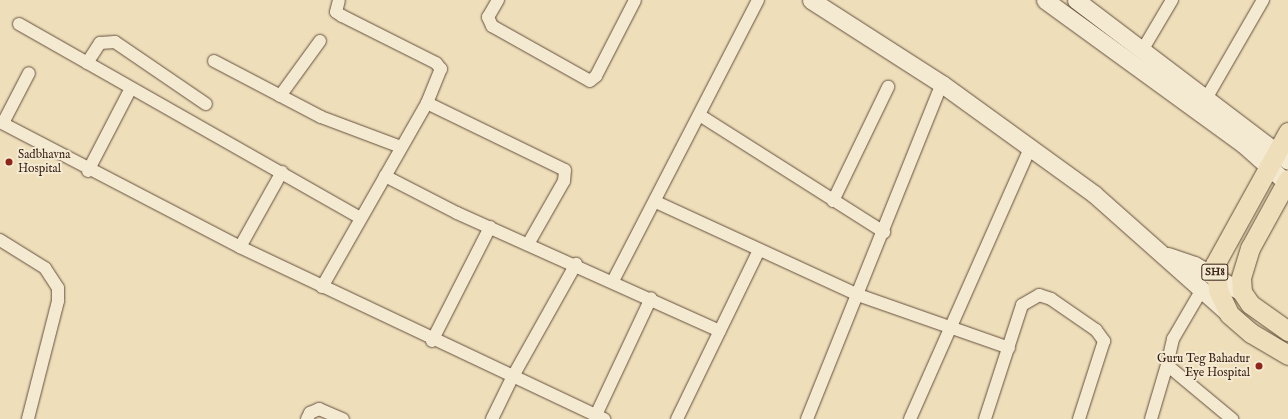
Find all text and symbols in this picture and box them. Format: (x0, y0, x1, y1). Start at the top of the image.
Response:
place label: Sadbhavna Hospital (18, 148, 70, 176)
marker: Sadbhavna Hospital (3, 156, 15, 168)
road number: SH8 (1201, 263, 1229, 281)
place label: Guru Teg Bahadur Eye Hospital (1157, 352, 1250, 380)
marker: Guru Teg Bahadur Eye Hospital (1253, 360, 1265, 372)

